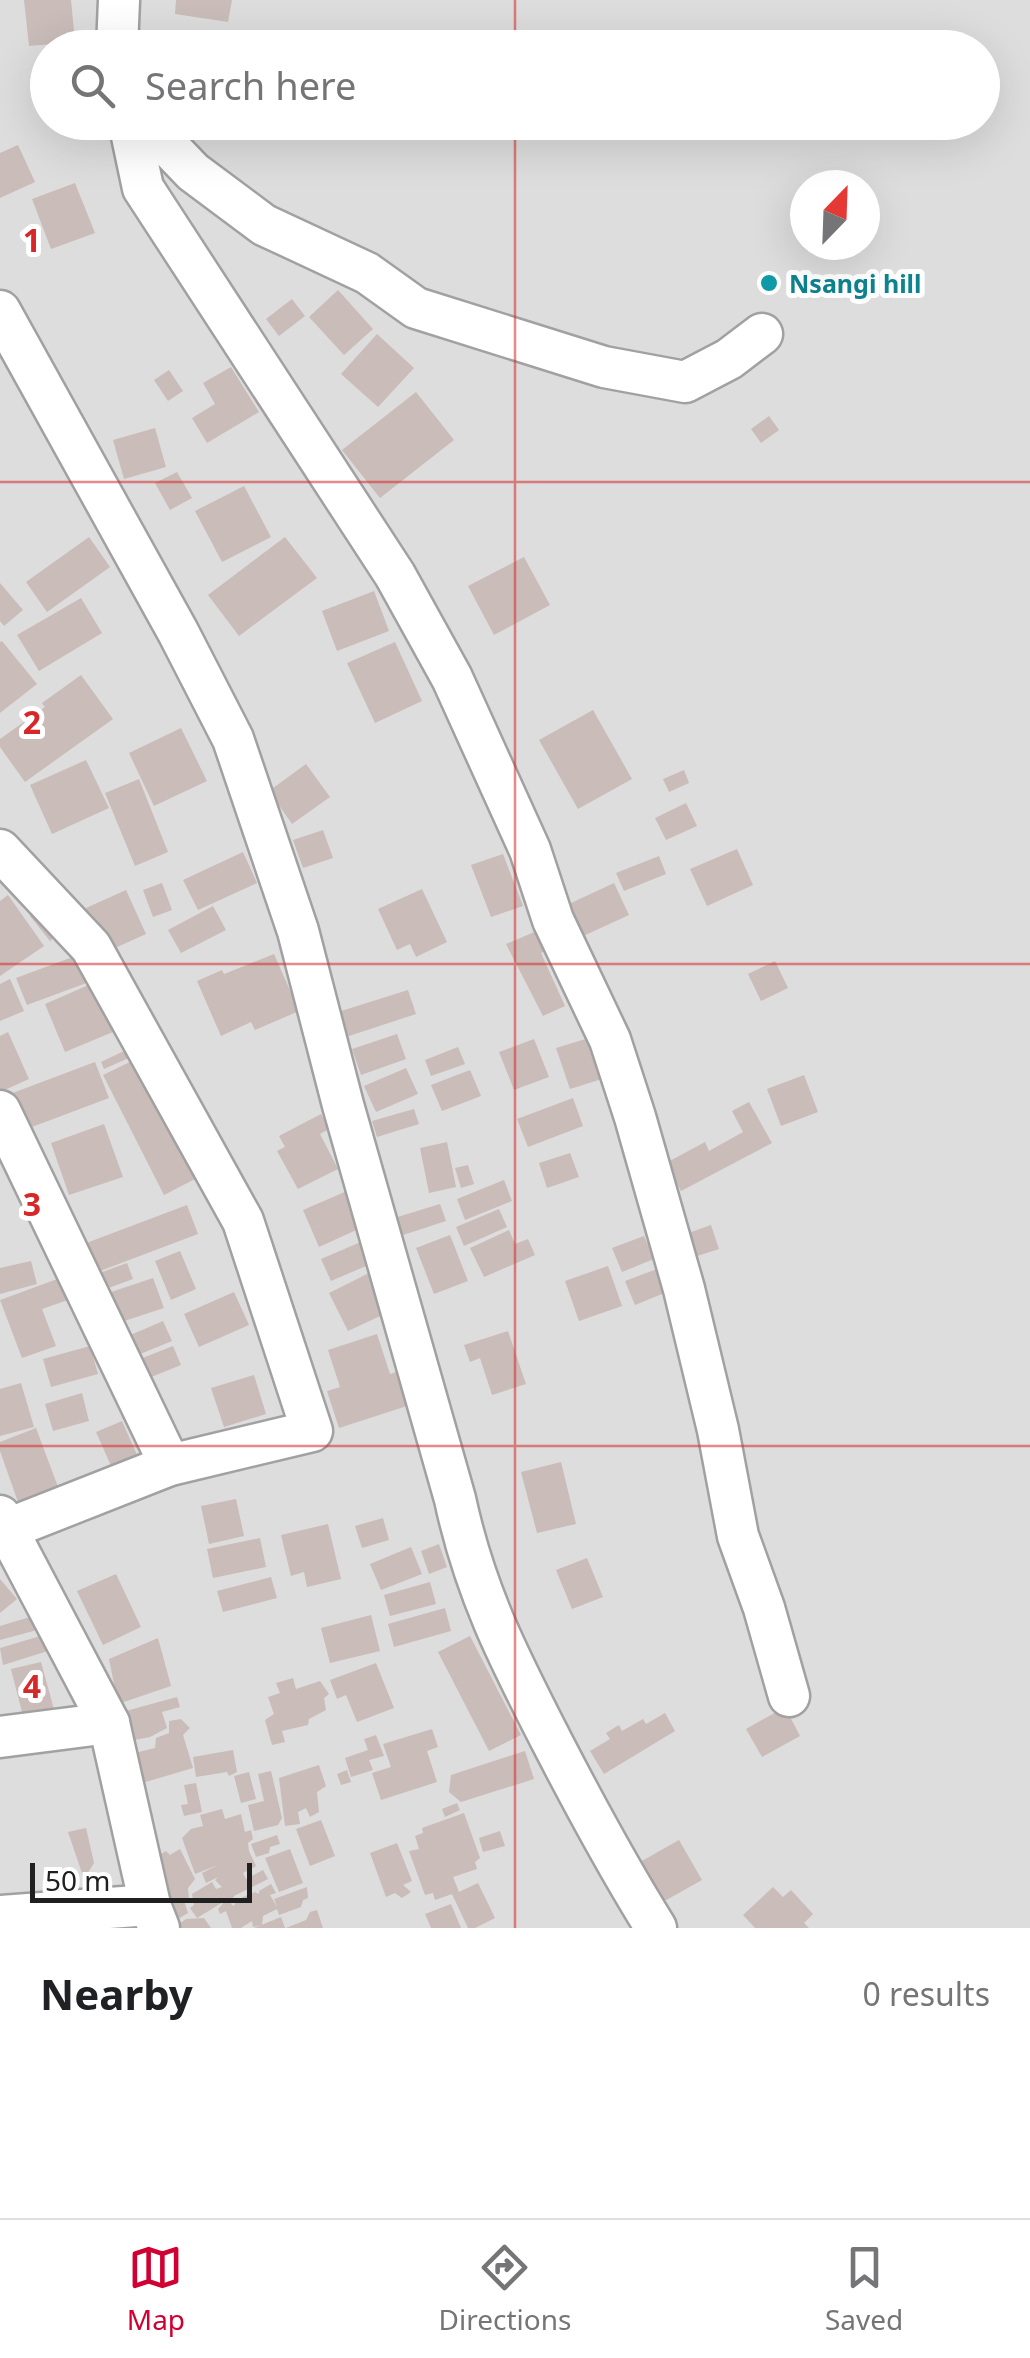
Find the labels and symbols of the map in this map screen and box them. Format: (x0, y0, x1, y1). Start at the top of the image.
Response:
north arrow (790, 170, 880, 260)
text: 1 (23, 218, 41, 261)
place label: Nsangi hill (789, 266, 922, 300)
marker: Nsangi hill (758, 272, 780, 294)
text: 2 (23, 700, 41, 743)
text: 3 (23, 1182, 41, 1225)
text: 4 (23, 1664, 41, 1707)
scale bar (30, 1858, 252, 1902)

